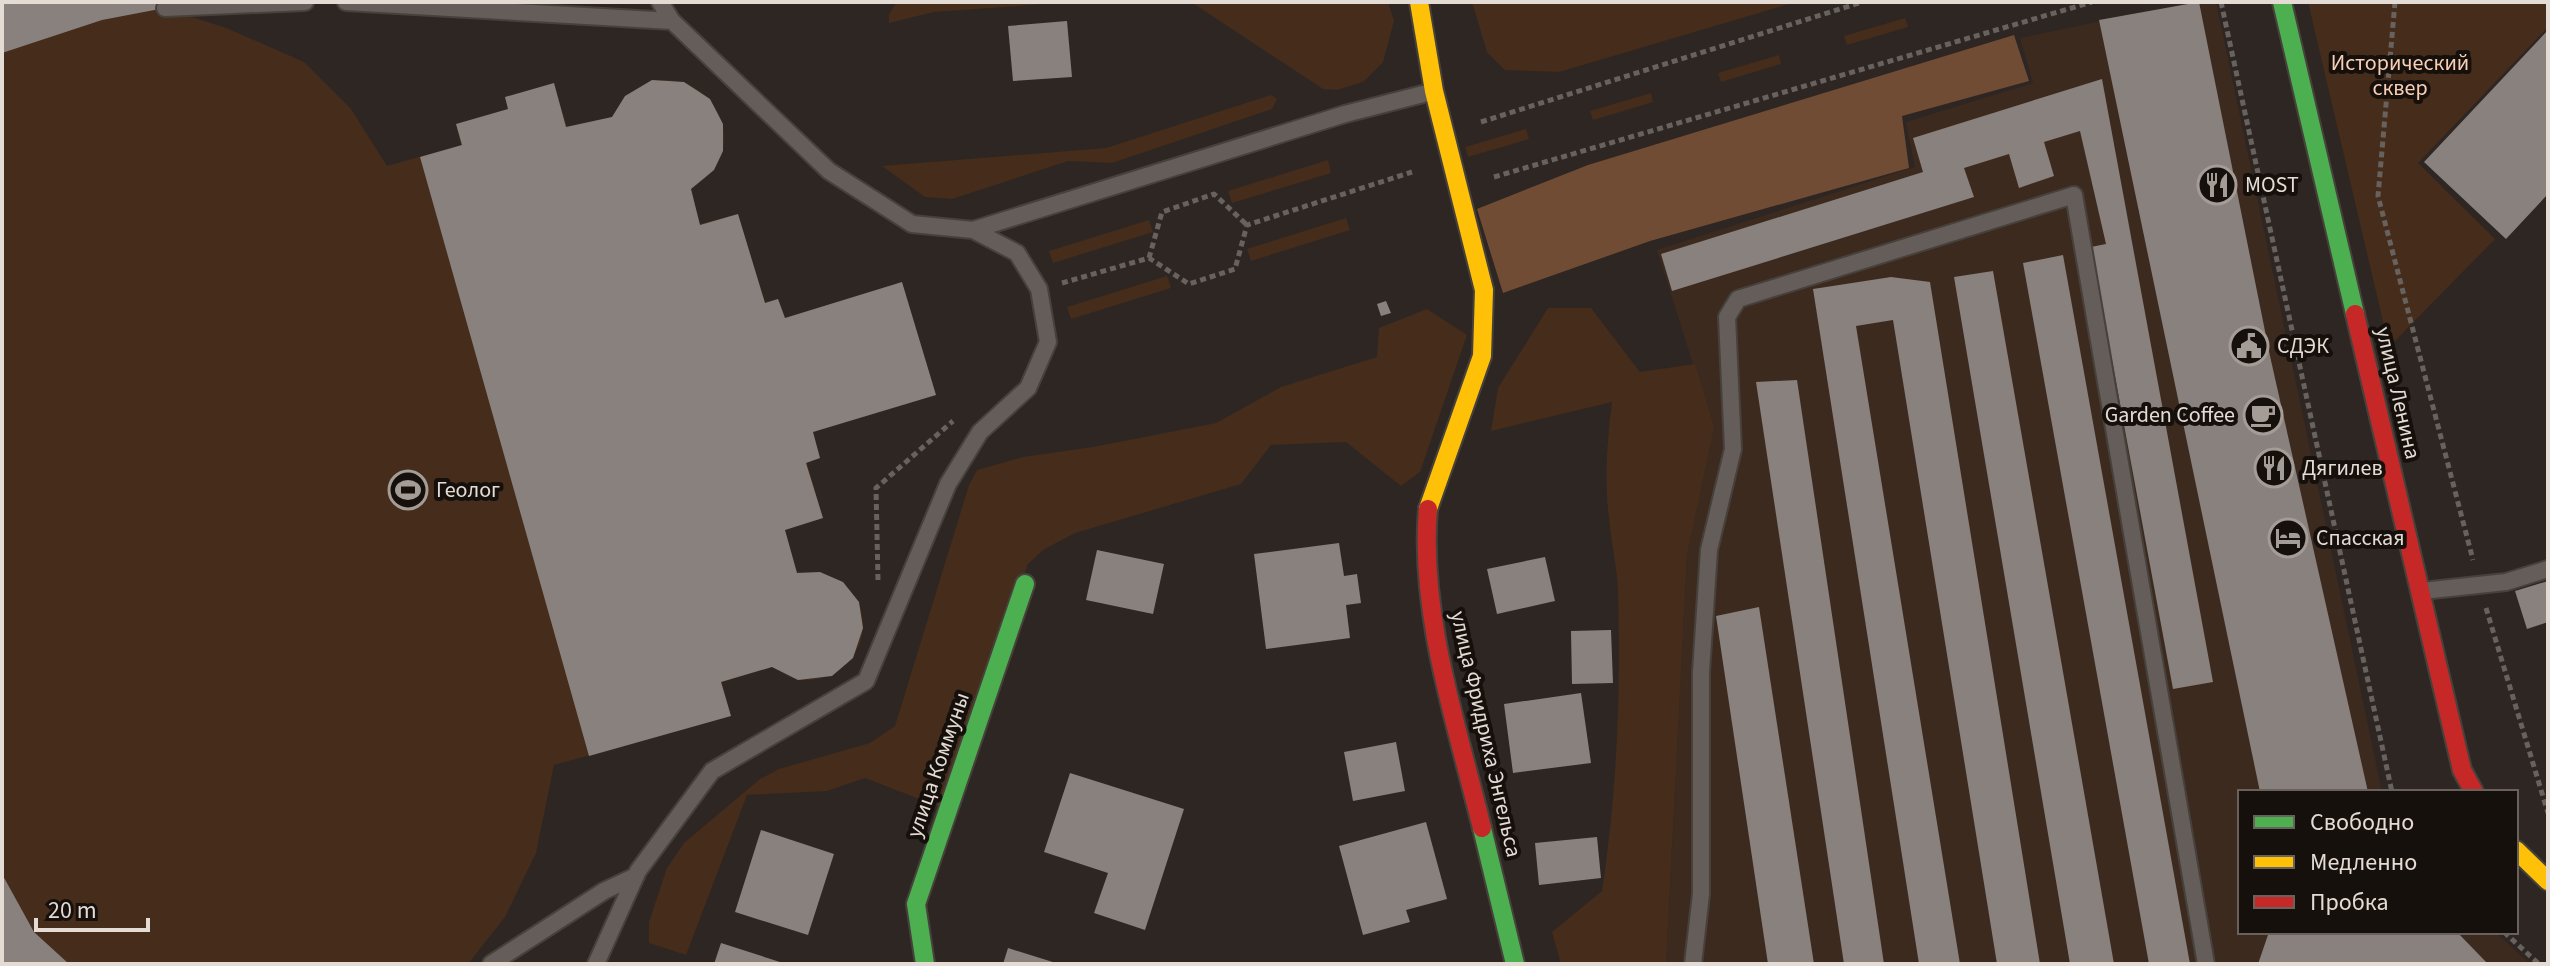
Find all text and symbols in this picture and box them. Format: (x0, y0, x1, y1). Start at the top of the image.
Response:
park label: Исторический сквер (2331, 47, 2469, 104)
restaurant icon: MOST (2196, 164, 2238, 206)
place label: MOST (2245, 169, 2299, 201)
street label: улица Ленина (2367, 324, 2429, 462)
public building icon: СДЭК (2228, 325, 2270, 367)
place label: СДЭК (2277, 330, 2329, 362)
cafe icon: Garden Coffee (2242, 394, 2284, 436)
place label: Garden Coffee (2105, 399, 2235, 431)
restaurant icon: Дягилев (2253, 447, 2295, 489)
place label: Дягилев (2302, 452, 2383, 484)
sports icon: Геолог (387, 469, 429, 511)
place label: Геолог (436, 474, 500, 506)
hotel icon: Спасская (2267, 517, 2309, 559)
place label: Спасская (2316, 522, 2405, 554)
street label: улица Фридриха Энгельса (1442, 608, 1530, 860)
street label: улица Коммуны (898, 688, 978, 842)
legend (2238, 790, 2518, 934)
text: Свободно (2310, 805, 2414, 840)
text: Медленно (2310, 845, 2417, 880)
scale bar (36, 882, 148, 932)
text: Пробка (2310, 885, 2389, 920)
text: 20 m (48, 893, 97, 928)

